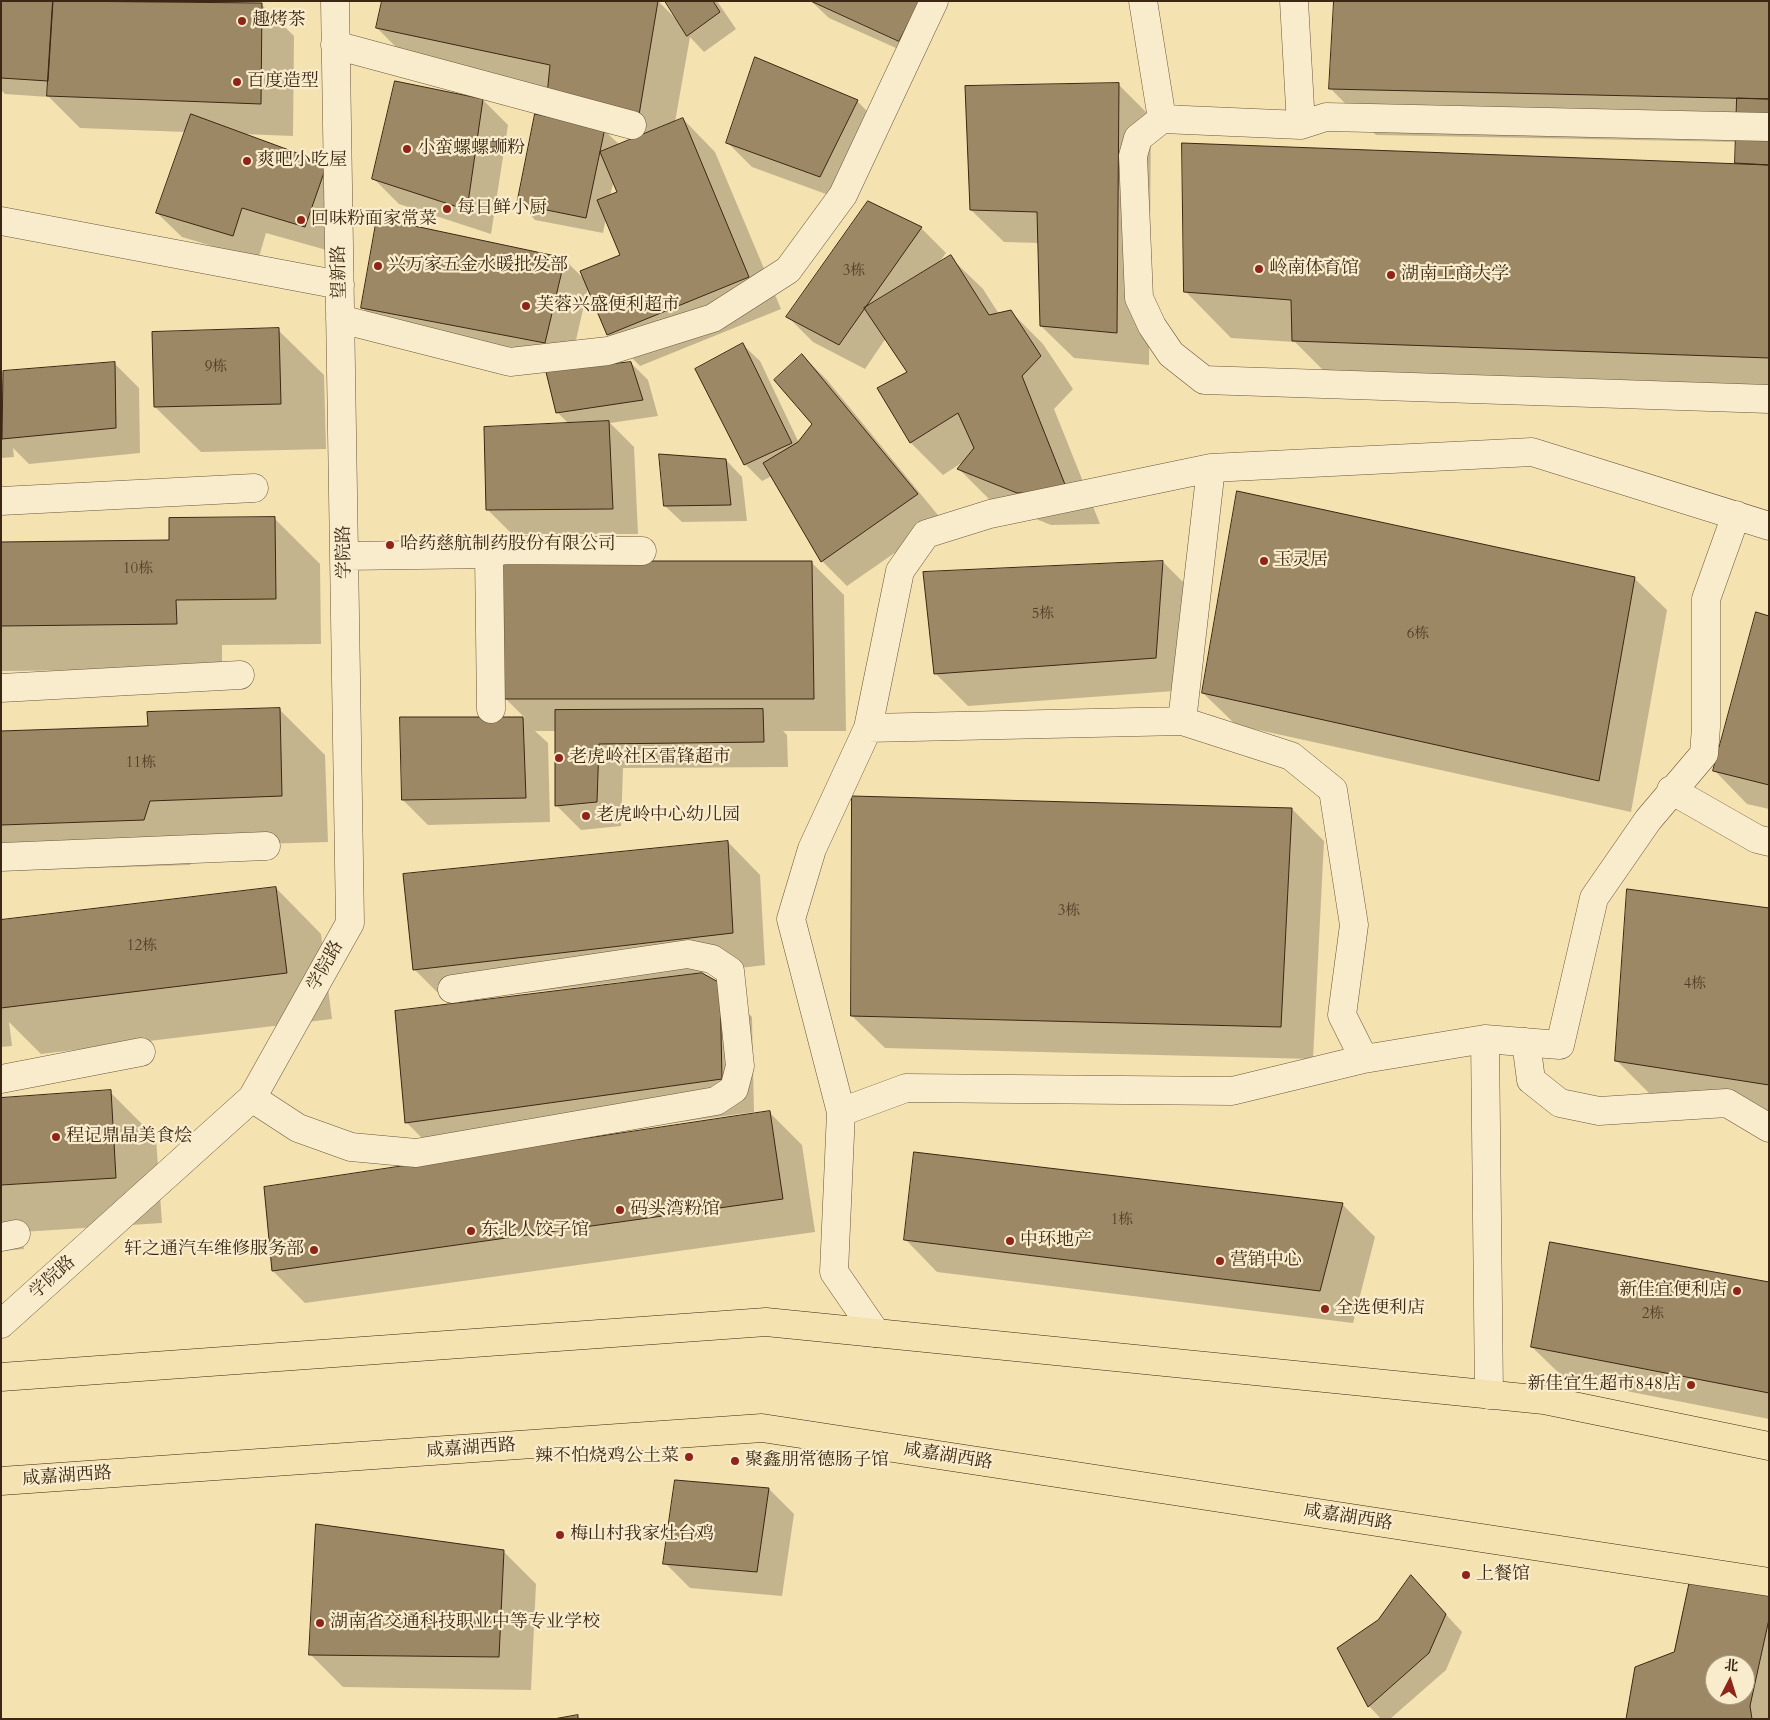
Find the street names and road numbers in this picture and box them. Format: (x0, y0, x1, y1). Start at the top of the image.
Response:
street label: 望新路 (329, 245, 351, 299)
street label: 学院路 (334, 525, 356, 579)
street label: 学院路 (303, 937, 349, 995)
street label: 学院路 (26, 1252, 80, 1304)
street label: 咸嘉湖西路 (425, 1435, 517, 1463)
street label: 咸嘉湖西路 (902, 1439, 994, 1475)
street label: 咸嘉湖西路 (21, 1463, 113, 1491)
street label: 咸嘉湖西路 (1302, 1500, 1394, 1536)

